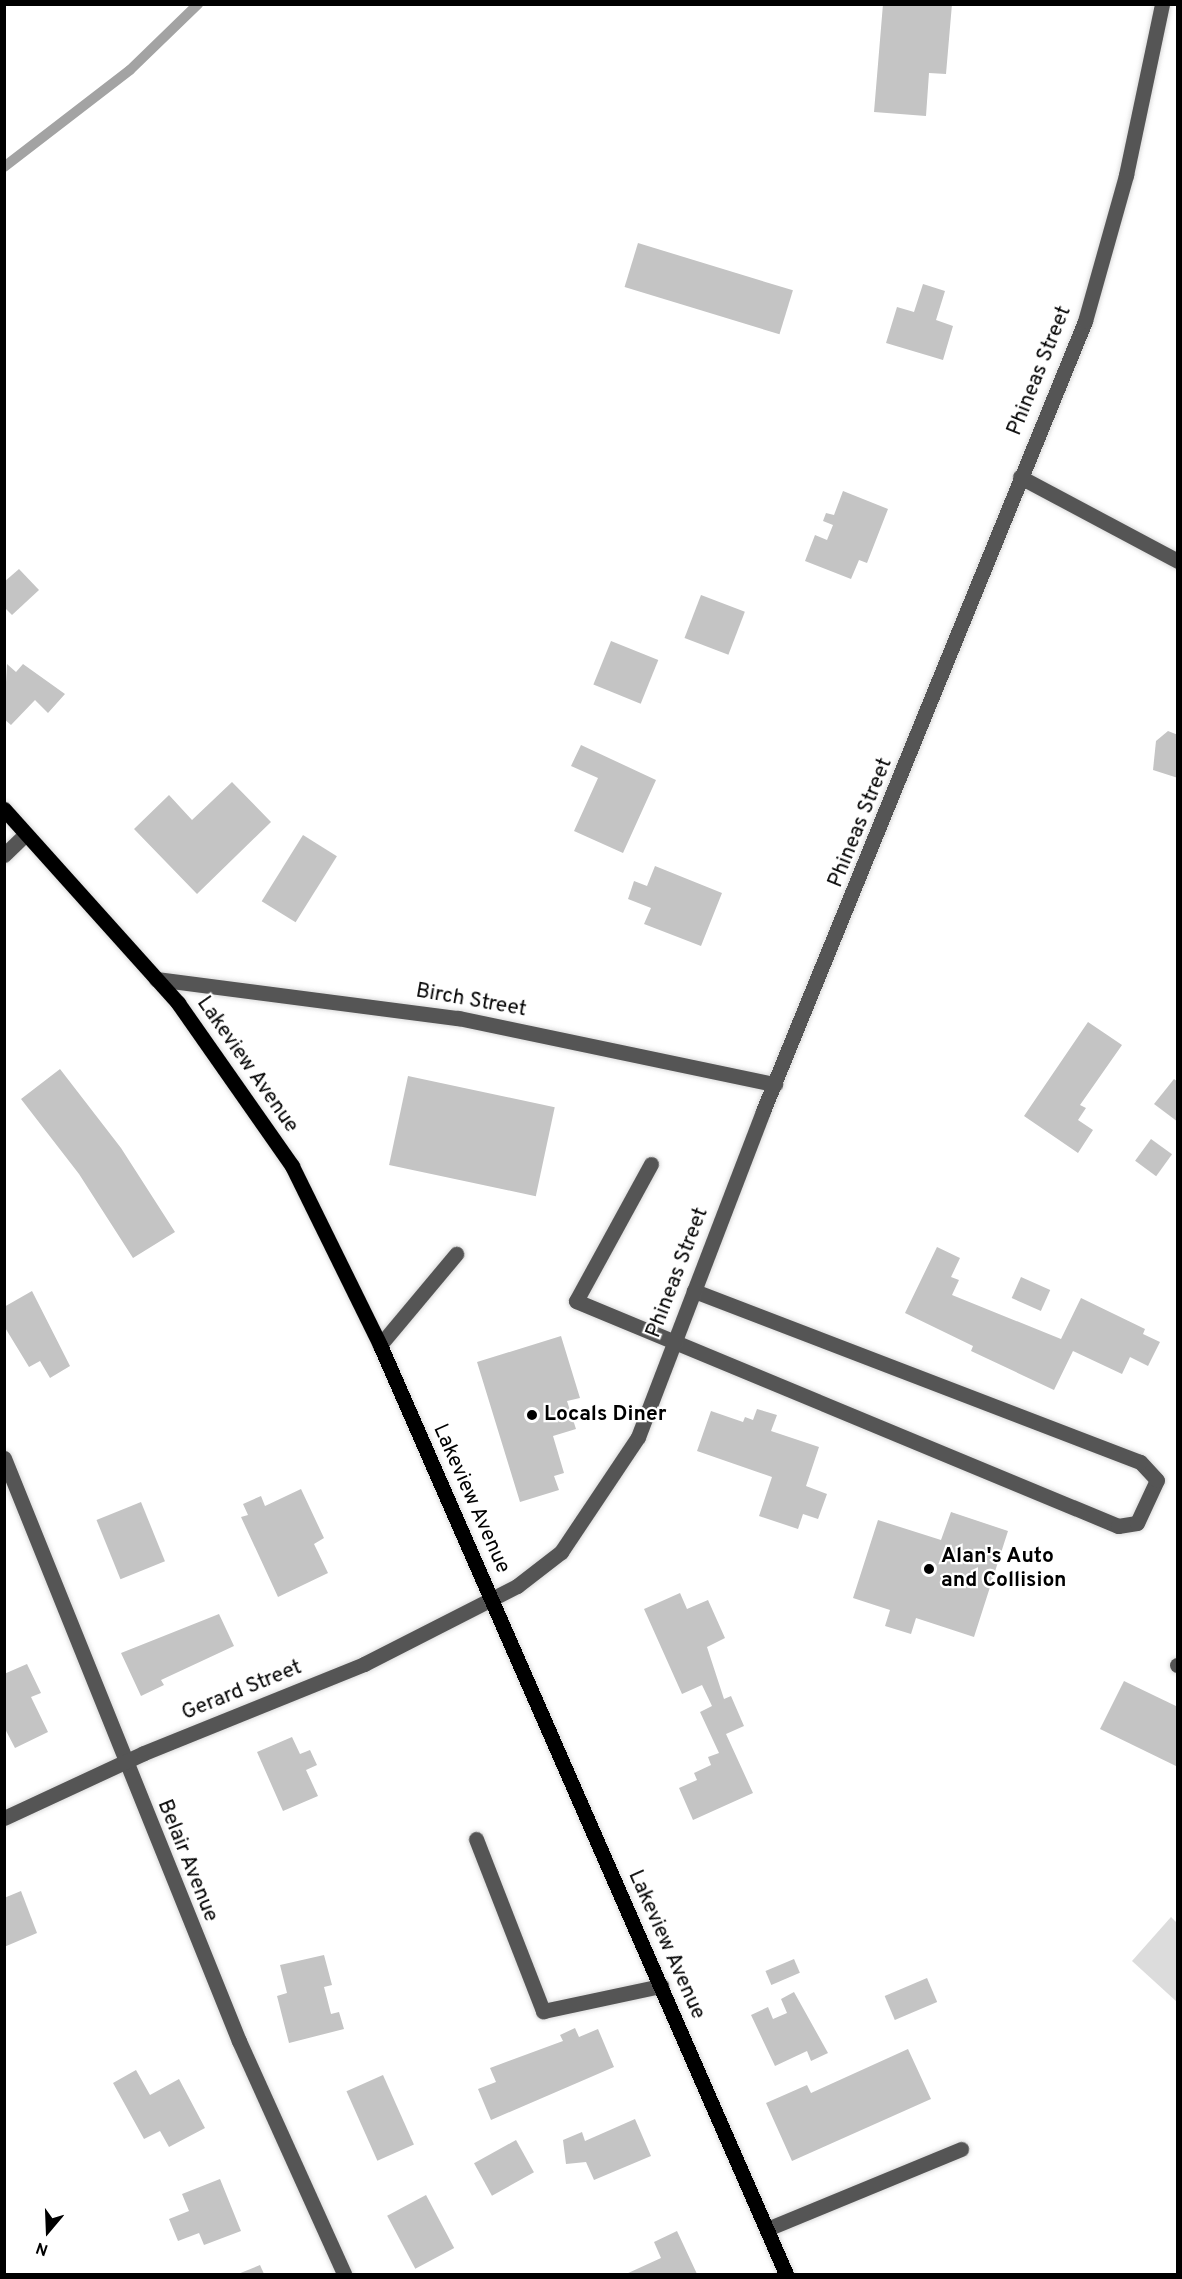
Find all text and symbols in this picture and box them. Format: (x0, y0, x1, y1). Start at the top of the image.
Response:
street label: Phineas Street (1003, 303, 1077, 439)
street label: Phineas Street (824, 755, 898, 891)
street label: Birch Street (414, 979, 528, 1023)
street label: Lakeview Avenue (190, 992, 304, 1138)
street label: Phineas Street (642, 1204, 714, 1342)
place label: Locals Diner (544, 1402, 666, 1428)
marker: Locals Diner (525, 1408, 539, 1422)
street label: Lakeview Avenue (427, 1420, 515, 1578)
place label: Alan's Auto and Collision (941, 1544, 1067, 1594)
marker: Alan's Auto and Collision (922, 1562, 936, 1576)
street label: Gerard Street (178, 1655, 306, 1727)
street label: Belair Avenue (151, 1796, 223, 1926)
street label: Lakeview Avenue (622, 1866, 710, 2024)
north arrow (18, 2201, 78, 2261)
text: N (33, 2237, 51, 2259)

